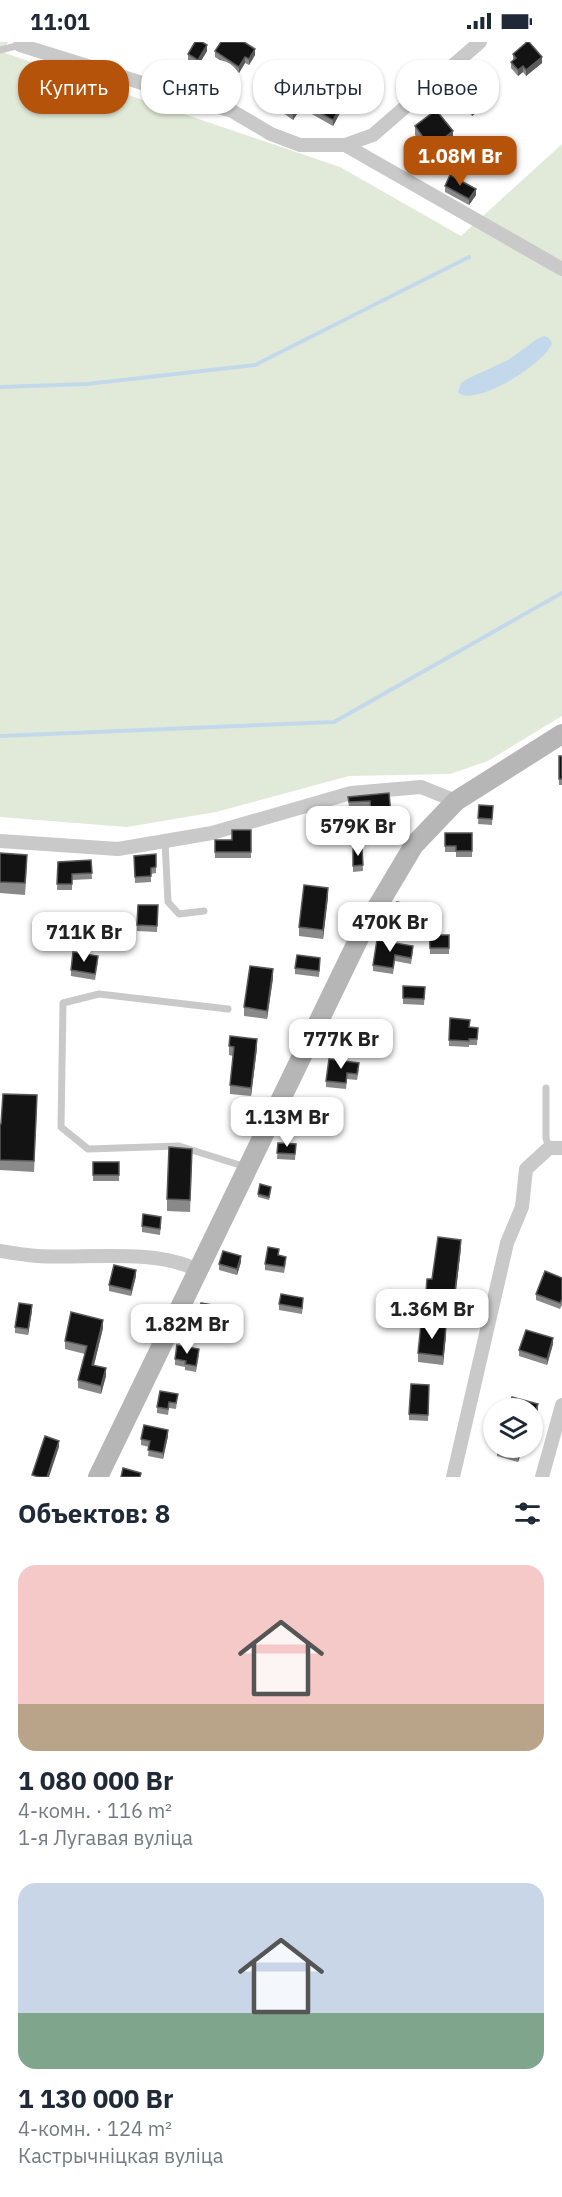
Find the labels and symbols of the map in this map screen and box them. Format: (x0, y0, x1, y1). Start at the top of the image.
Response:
pin: 1.08M Br (398, 136, 522, 187)
pin: 579K Br (303, 806, 413, 857)
pin: 470K Br (335, 902, 445, 953)
pin: 711K Br (29, 912, 139, 963)
pin: 777K Br (286, 1019, 396, 1070)
pin: 1.13M Br (225, 1097, 349, 1148)
pin: 1.36M Br (370, 1289, 494, 1340)
pin: 1.82M Br (125, 1304, 249, 1355)

